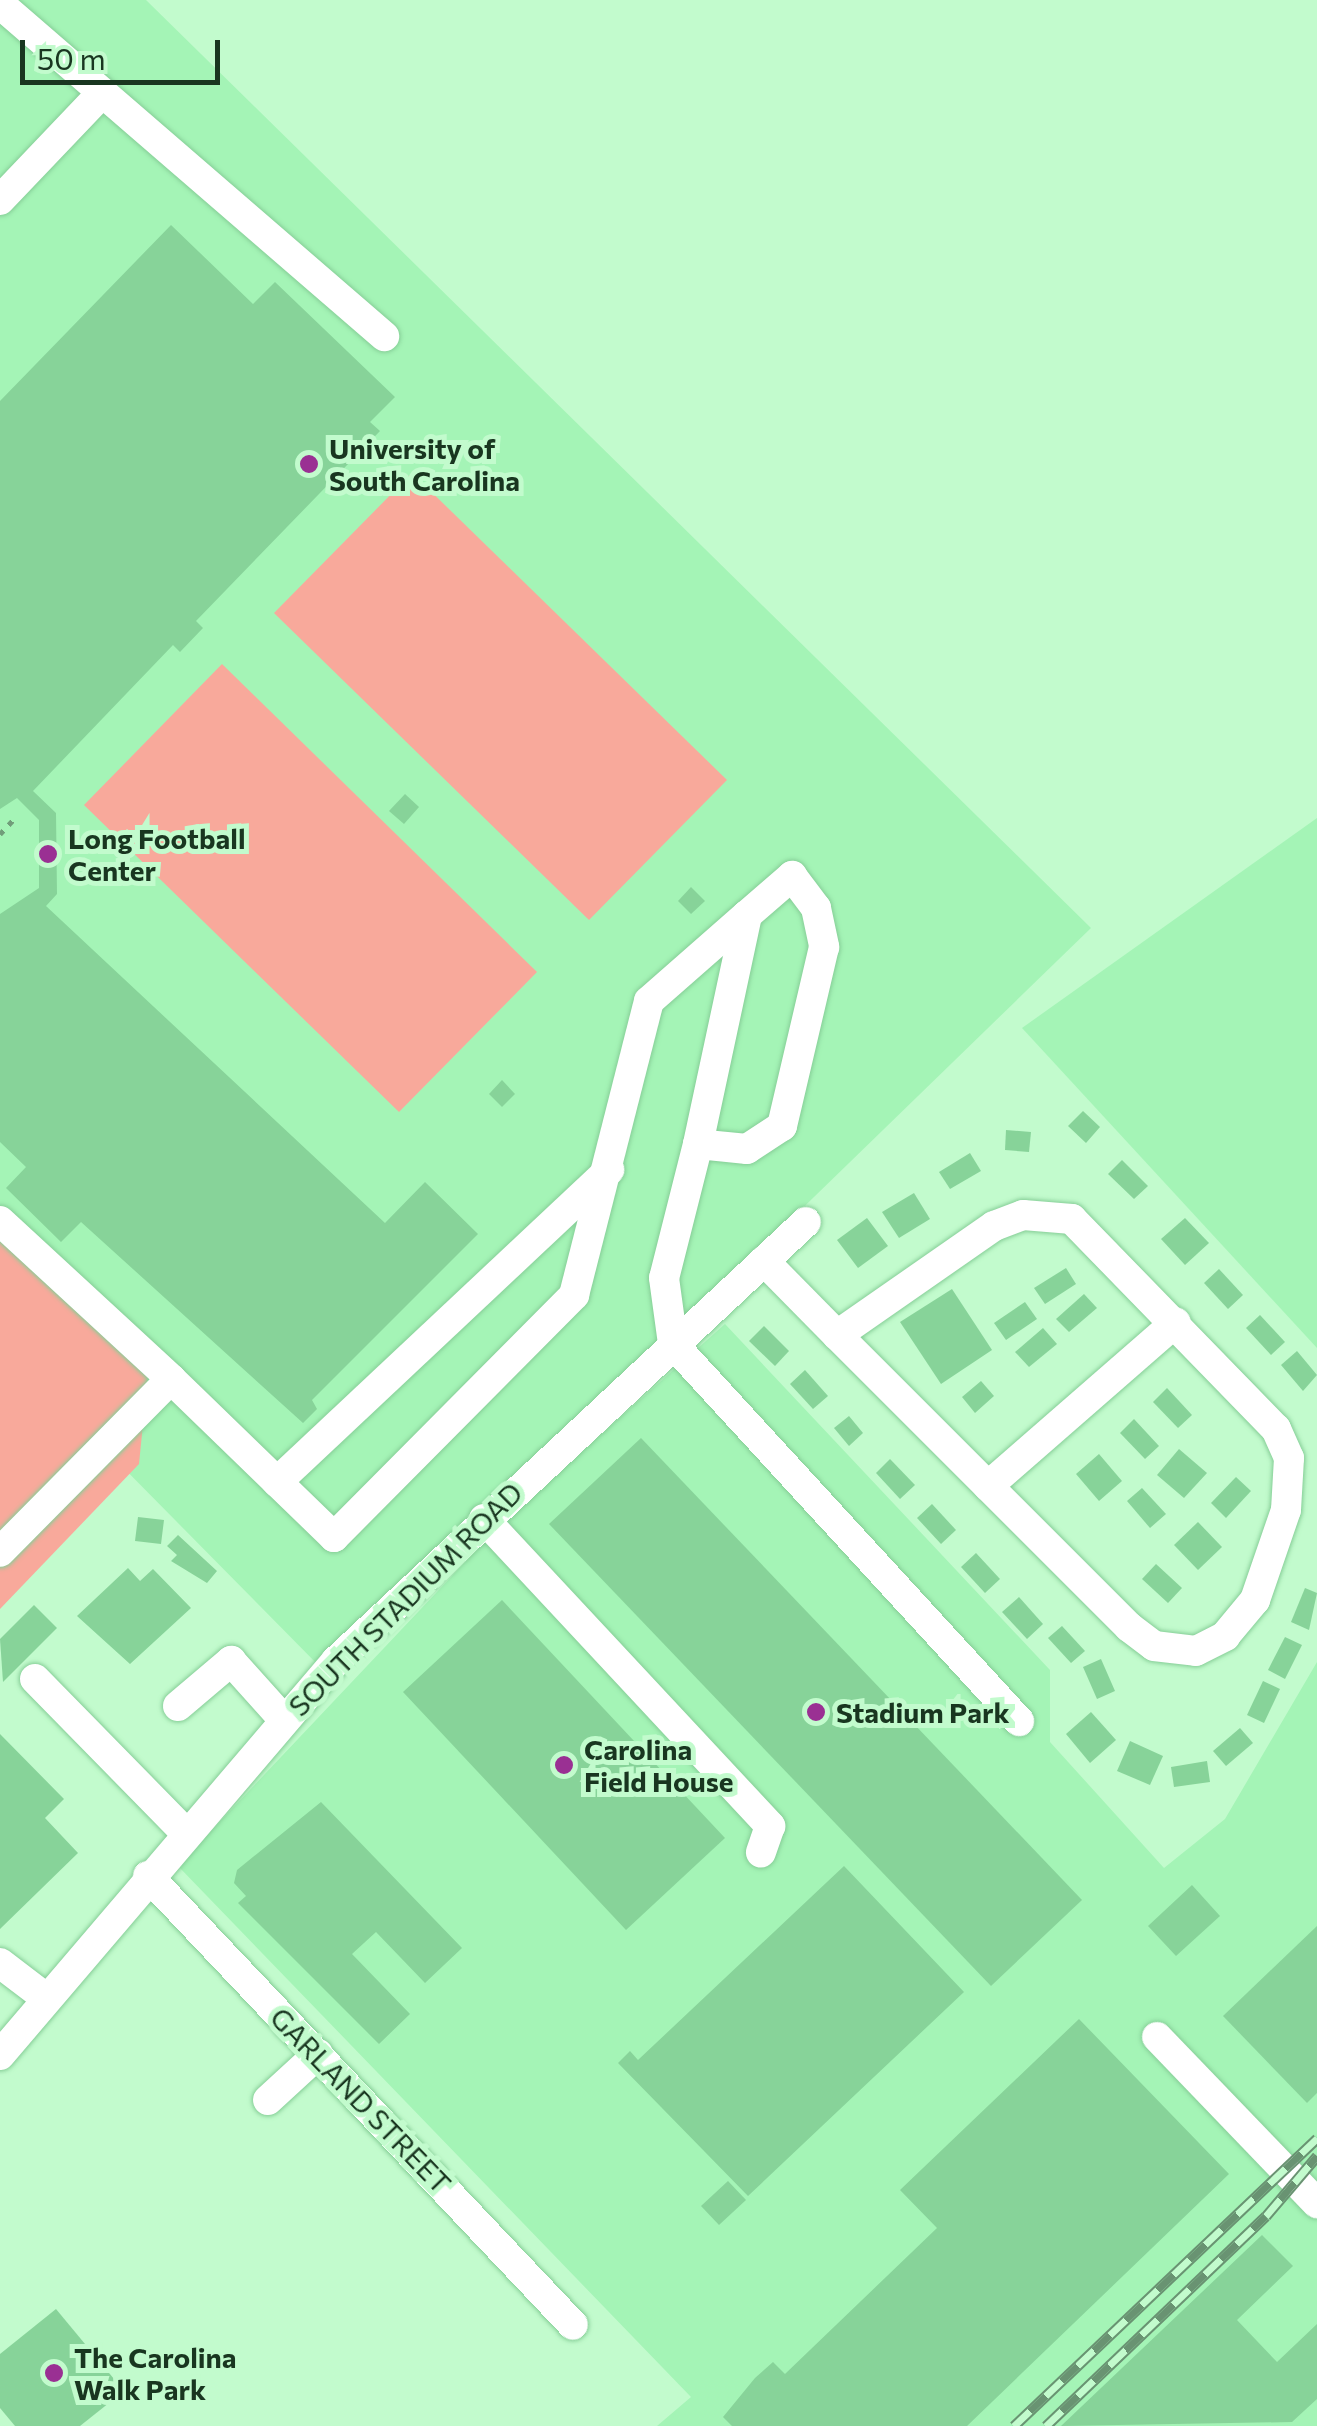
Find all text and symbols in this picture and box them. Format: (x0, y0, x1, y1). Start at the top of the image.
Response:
scale bar (25, 20, 225, 82)
text: 50 m (37, 39, 106, 76)
place label: University of South Carolina (329, 431, 520, 497)
marker: University of South Carolina (298, 453, 320, 475)
place label: Long Football Center (68, 821, 246, 887)
marker: Long Football Center (37, 843, 59, 865)
street label: SOUTH STADIUM ROAD (281, 1475, 529, 1723)
place label: Stadium Park (836, 1695, 1010, 1729)
marker: Stadium Park (805, 1701, 827, 1723)
place label: Carolina Field House (584, 1732, 734, 1798)
marker: Carolina Field House (553, 1754, 575, 1776)
street label: GARLAND STREET (264, 2000, 458, 2200)
place label: The Carolina Walk Park (74, 2340, 237, 2406)
marker: The Carolina Walk Park (43, 2362, 65, 2384)

